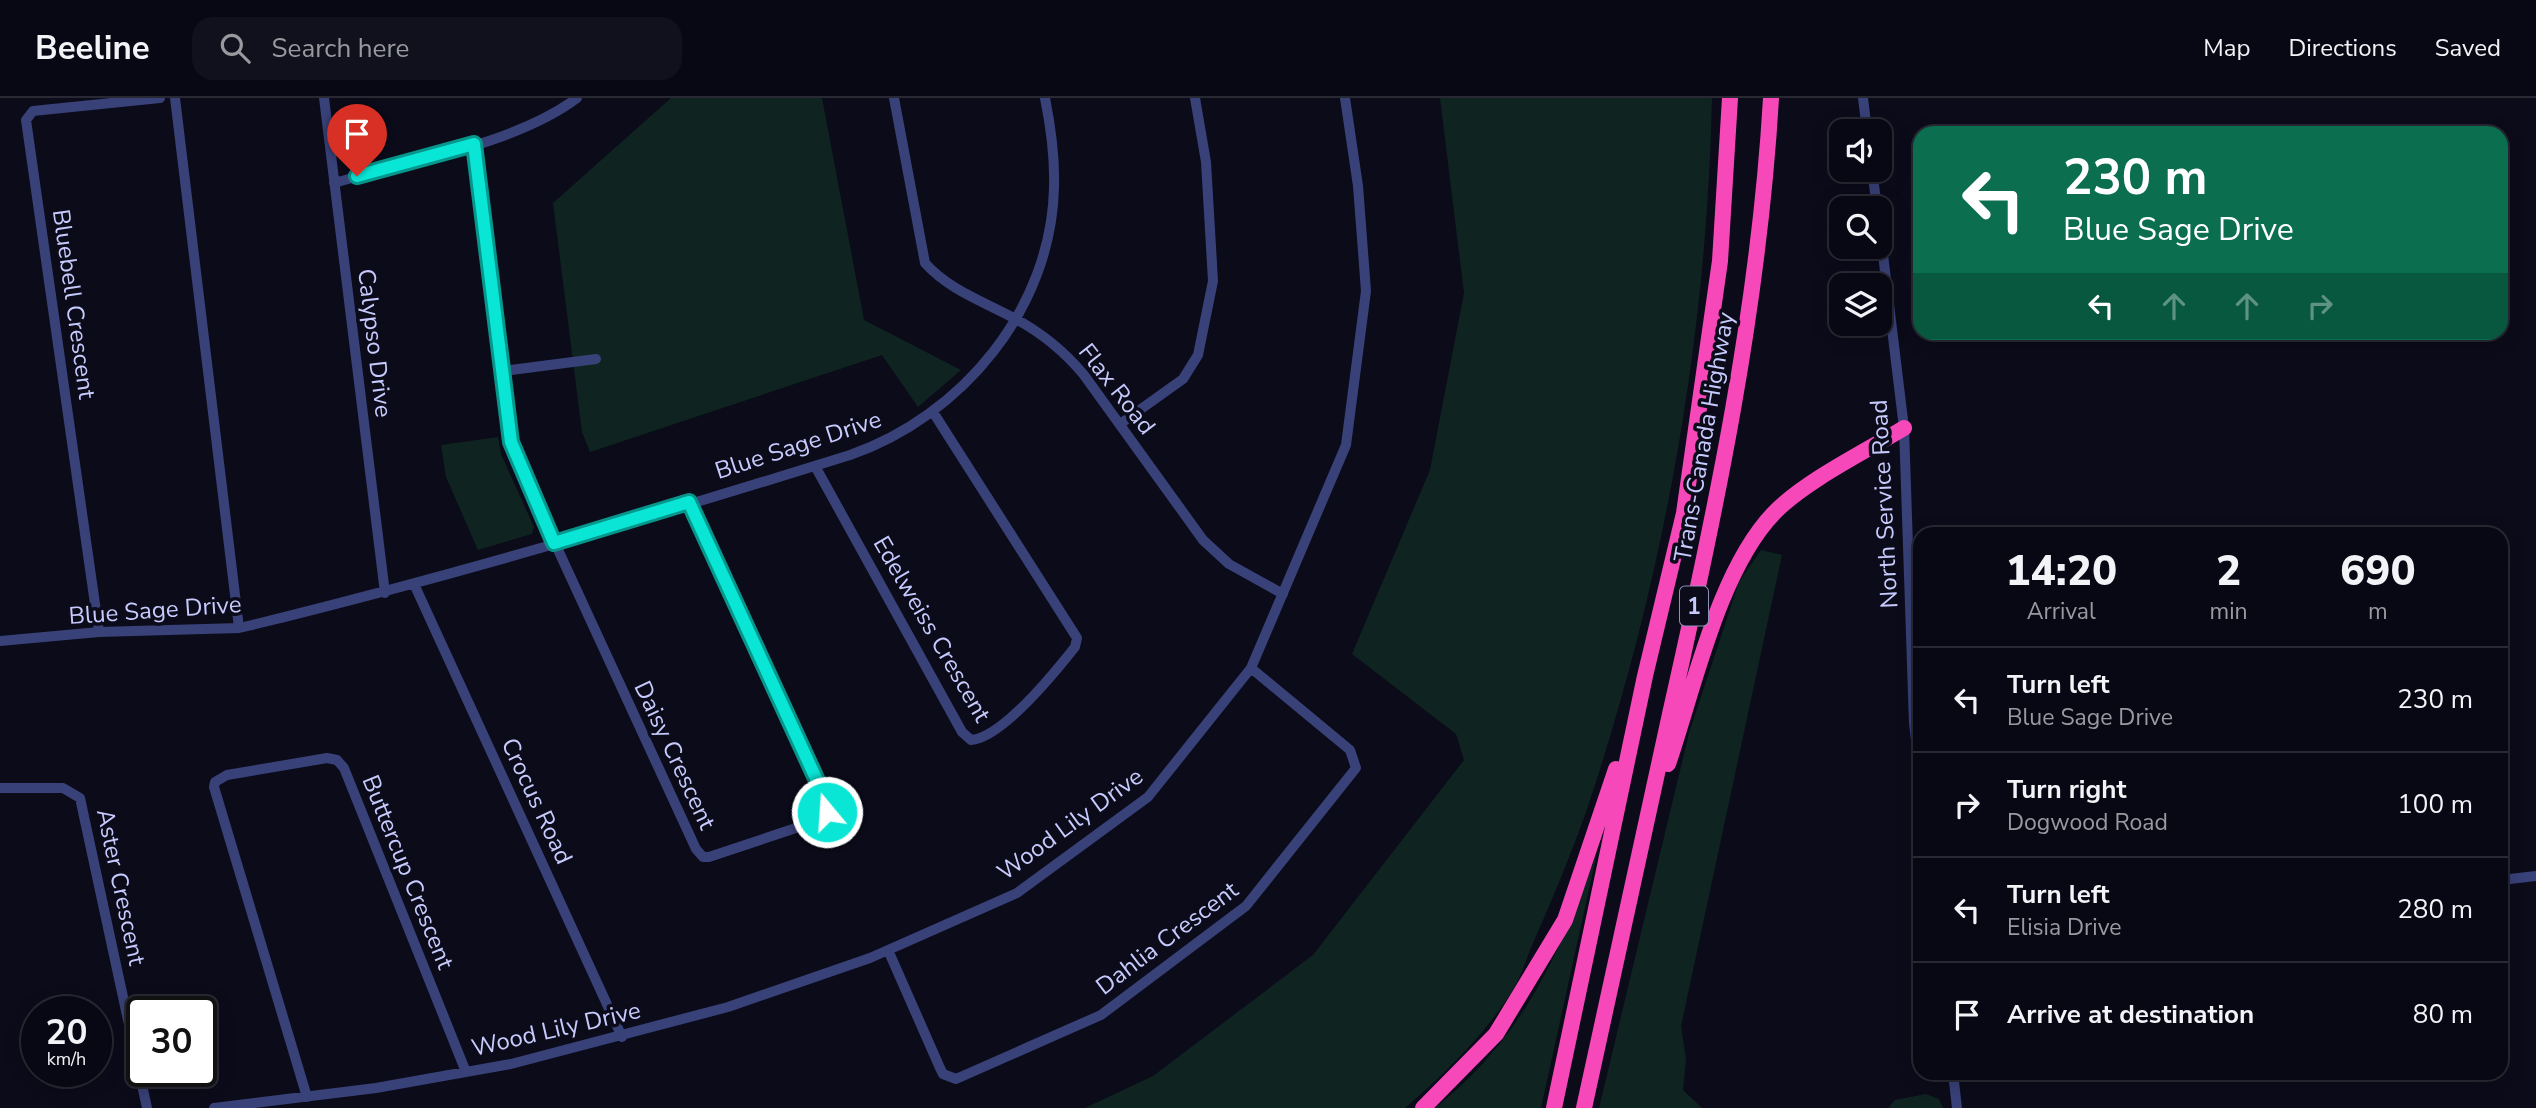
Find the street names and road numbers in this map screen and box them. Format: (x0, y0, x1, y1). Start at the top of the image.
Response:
street label: Bluebell Crescent (45, 207, 103, 402)
street label: Calypso Drive (350, 267, 400, 419)
street label: Trans-Canada Highway (1666, 309, 1742, 564)
street label: Flax Road (1071, 337, 1163, 441)
street label: North Service Road (1863, 399, 1905, 609)
street label: Blue Sage Drive (711, 403, 885, 487)
street label: Edelweiss Crescent (866, 530, 999, 728)
road number: 1 (1680, 586, 1708, 626)
street label: Blue Sage Drive (68, 588, 242, 632)
street label: Daisy Crescent (627, 676, 724, 835)
street label: Crocus Road (494, 733, 580, 869)
street label: Wood Lily Drive (991, 760, 1149, 888)
street label: Buttercup Crescent (354, 770, 462, 974)
street label: Aster Crescent (89, 806, 153, 969)
street label: Dahlia Crescent (1089, 874, 1245, 1002)
street label: Wood Lily Drive (468, 994, 644, 1064)

